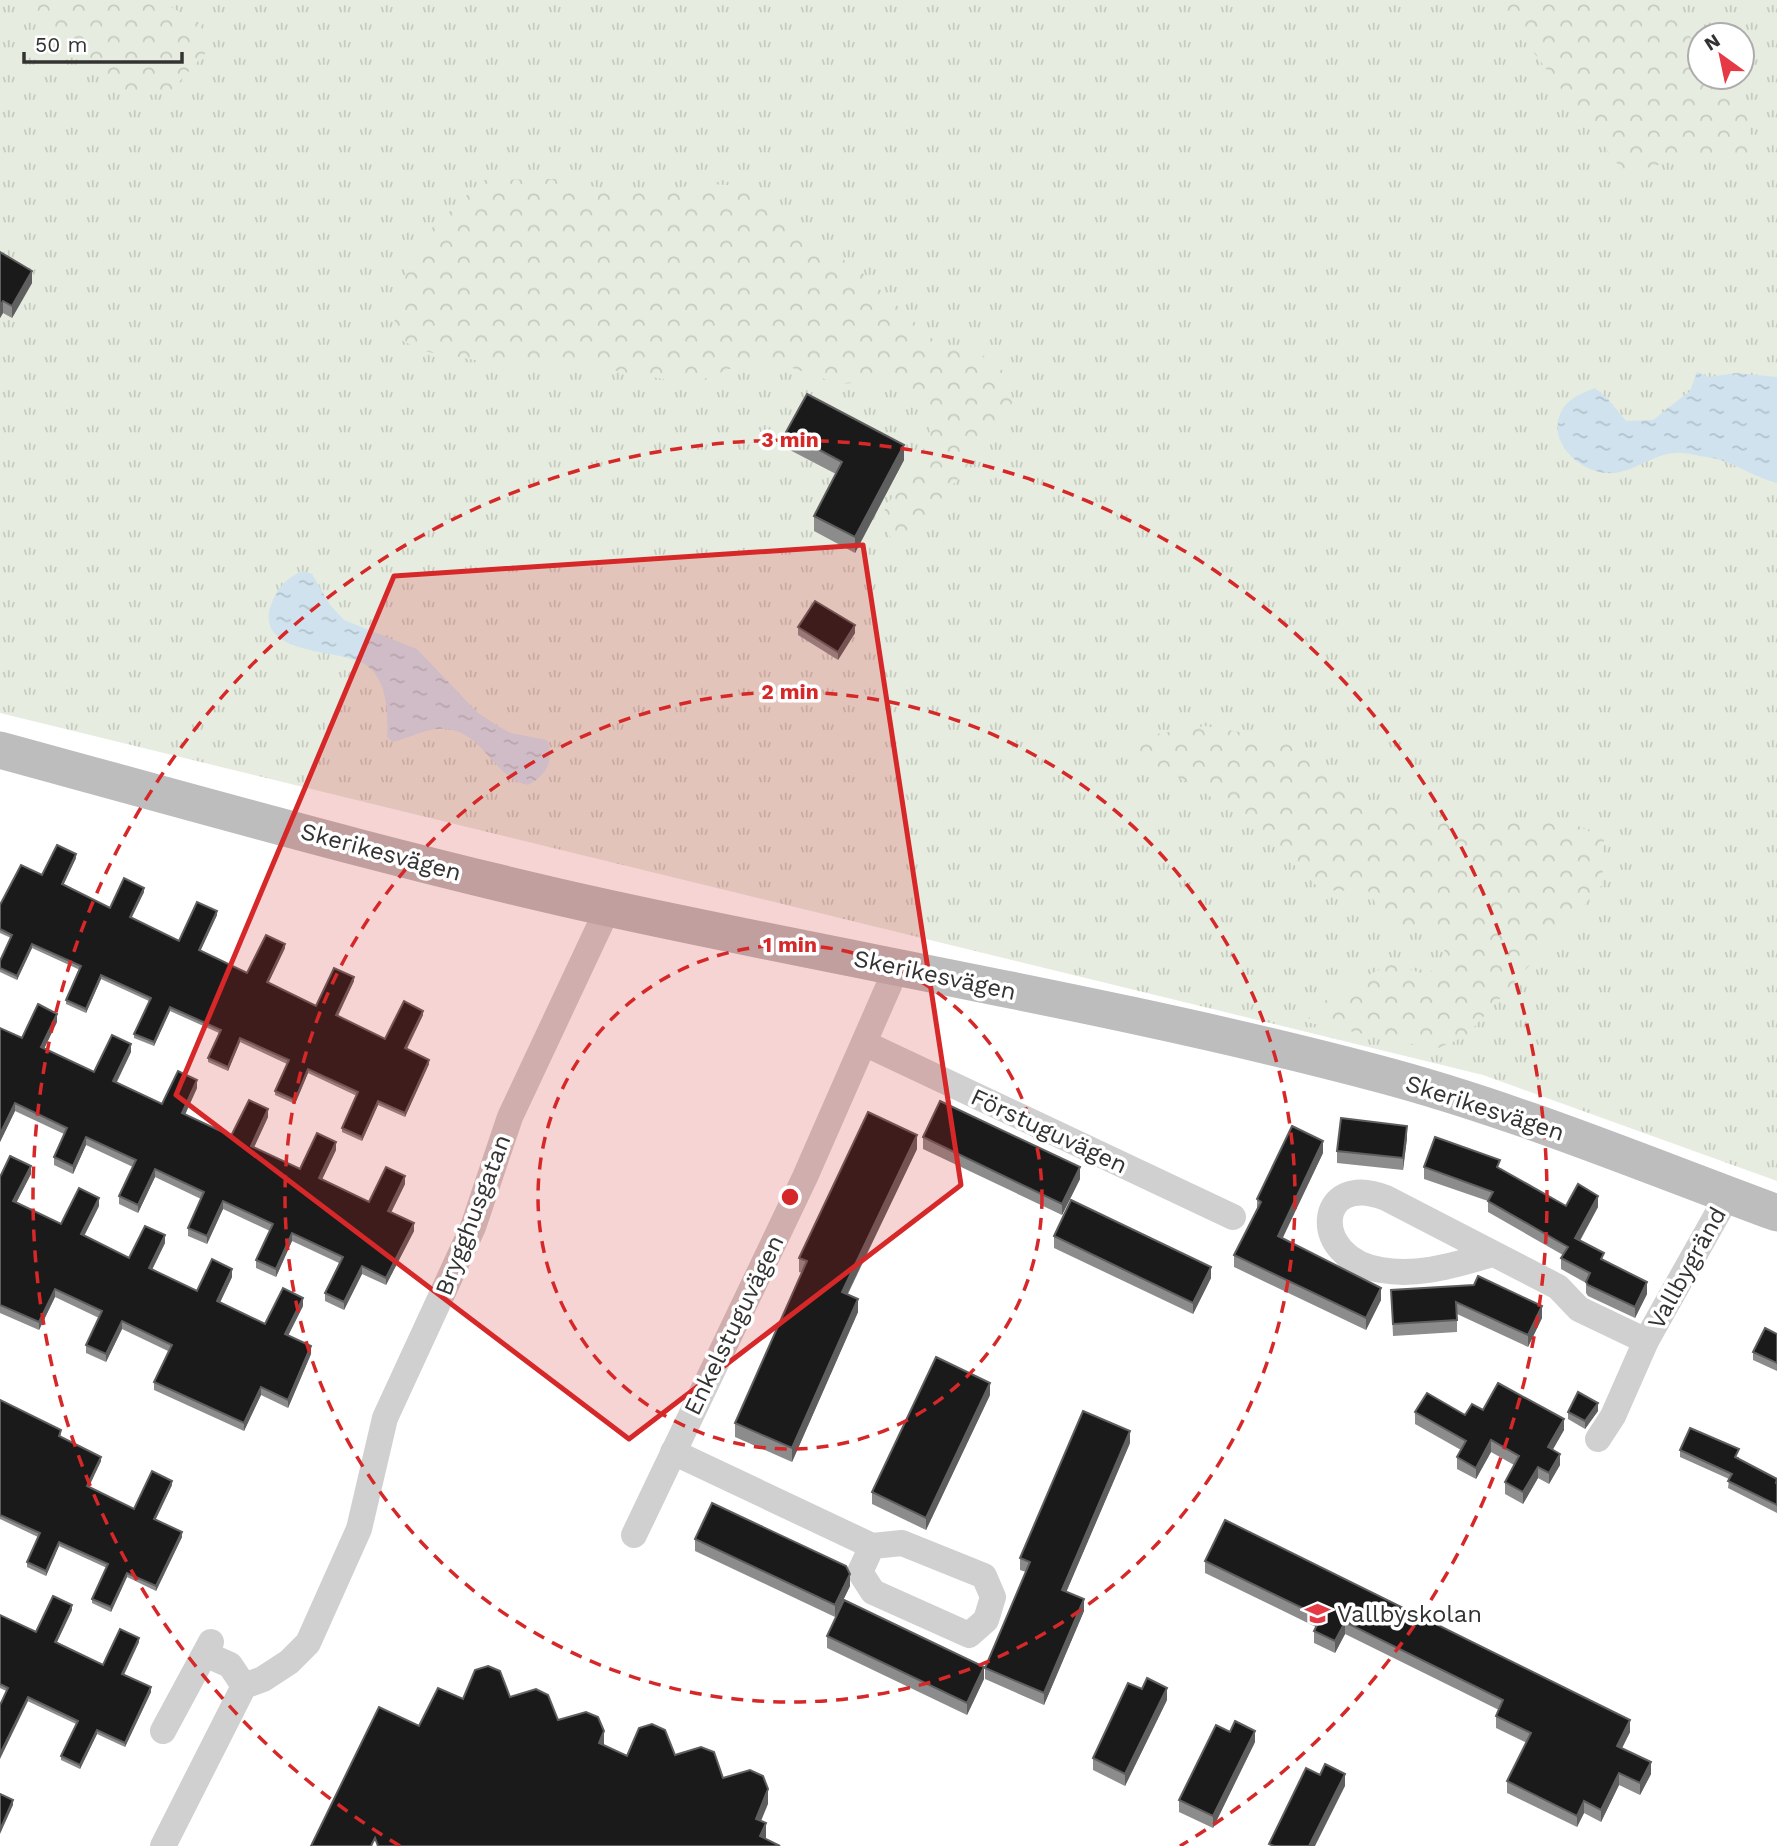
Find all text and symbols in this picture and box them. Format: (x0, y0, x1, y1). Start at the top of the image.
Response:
scale bar (24, 21, 182, 65)
north arrow (1686, 21, 1756, 91)
text: N (1700, 29, 1724, 56)
text: 50 m (35, 32, 87, 57)
text: 3 min (761, 427, 819, 452)
text: 2 min (761, 679, 819, 704)
street label: Skerikesvägen (298, 817, 464, 887)
text: 1 min (763, 932, 817, 957)
street label: Skerikesvägen (851, 944, 1019, 1006)
street label: Skerikesvägen (1402, 1069, 1568, 1147)
street label: Förstuguvägen (966, 1083, 1132, 1179)
street label: Brygghusgatan (429, 1131, 517, 1299)
centre of rings (778, 1185, 802, 1209)
street label: Vallbygränd (1642, 1202, 1732, 1334)
street label: Enkelstuguvägen (678, 1230, 790, 1420)
school or university icon: Vallbyskolan (1303, 1600, 1331, 1628)
place label: Vallbyskolan (1337, 1600, 1482, 1628)

